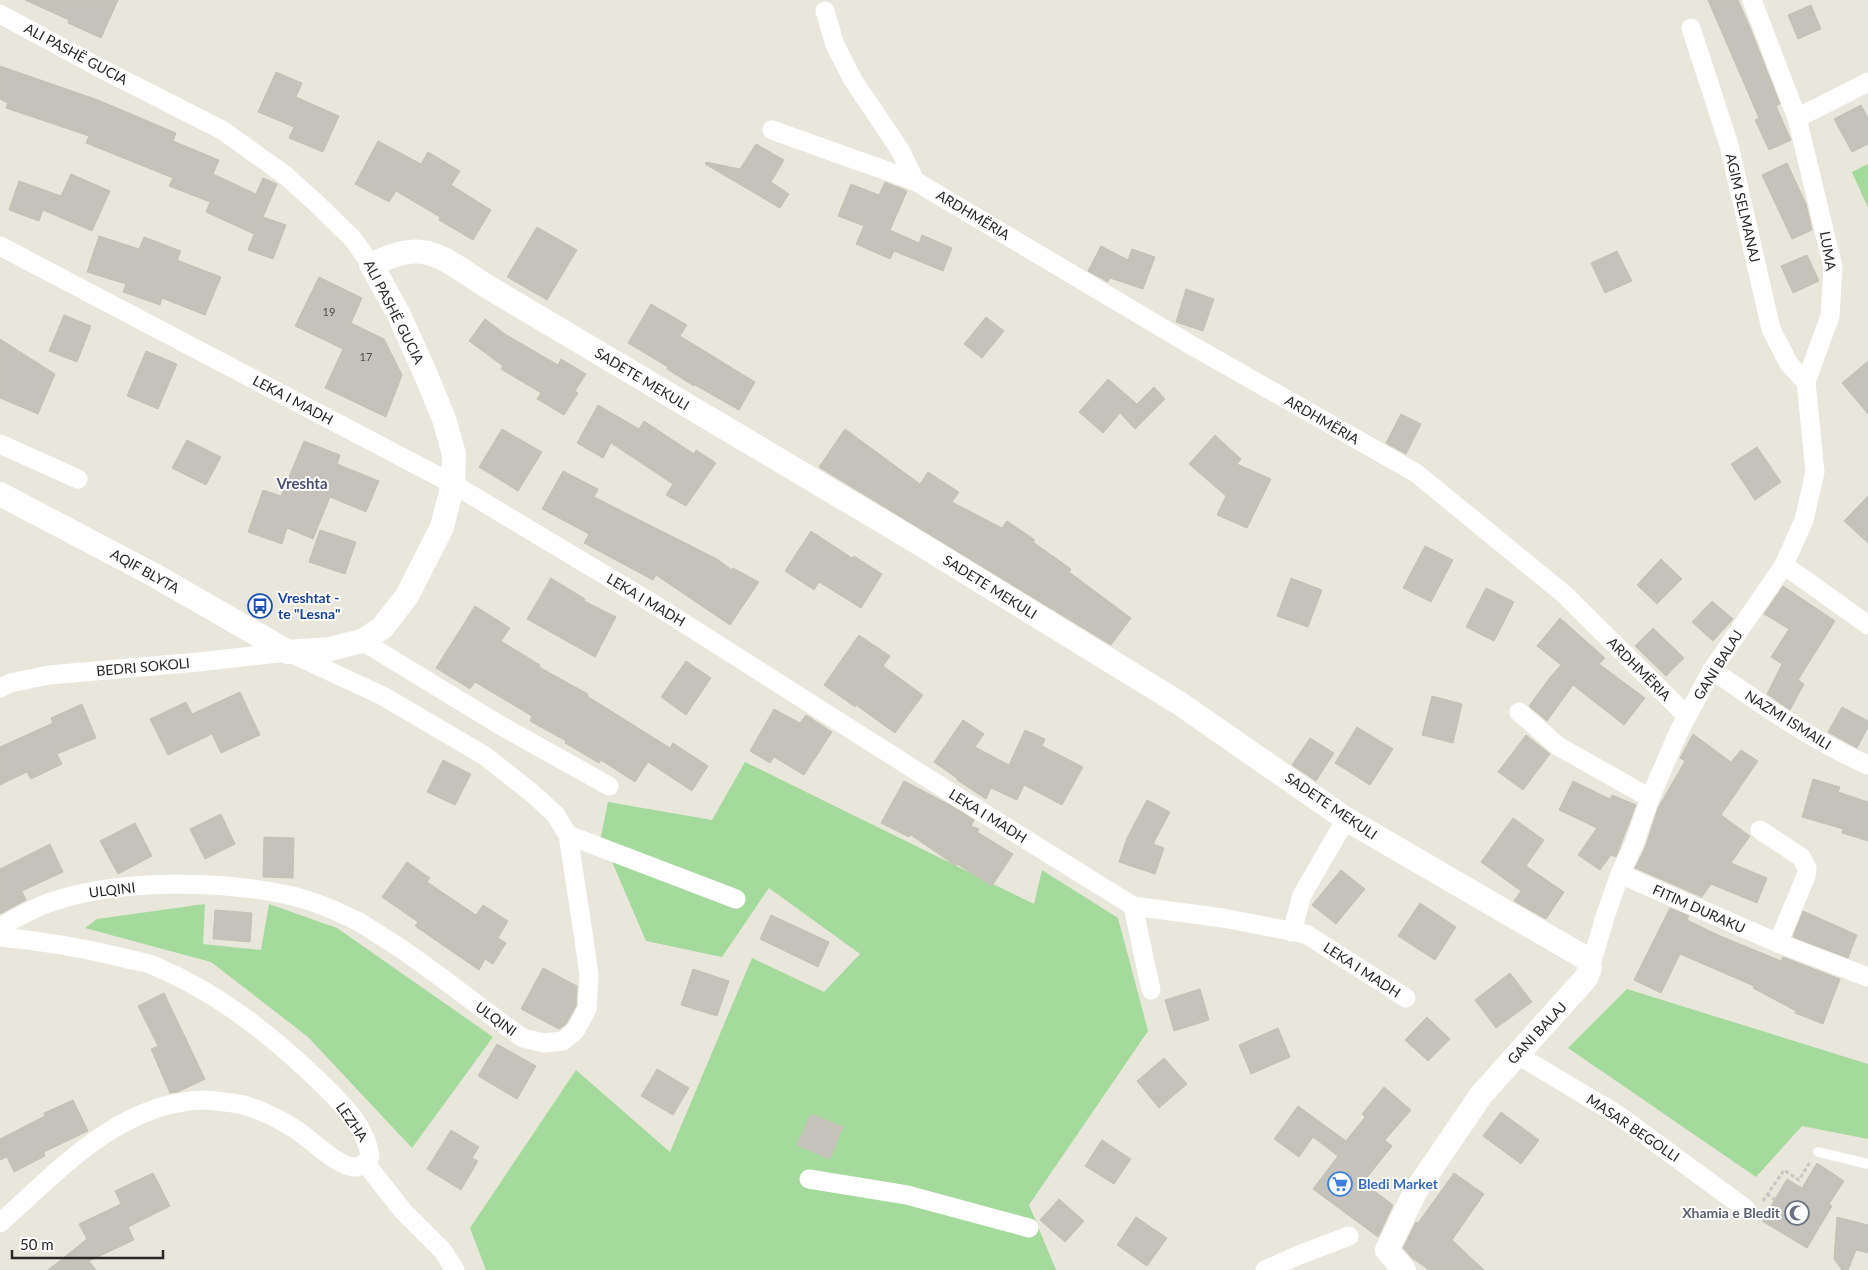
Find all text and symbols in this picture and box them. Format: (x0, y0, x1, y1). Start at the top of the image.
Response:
street label: ALI PASHË GUCIA (22, 19, 131, 88)
street label: AGIM SELMANAJ (1723, 152, 1764, 264)
street label: ARDHMËRIA (933, 186, 1014, 243)
street label: LUMA (1817, 230, 1840, 272)
street label: ALI PASHË GUCIA (361, 257, 428, 367)
house number: 19 (323, 305, 335, 318)
street label: SADETE MEKULI (592, 344, 693, 413)
house number: 17 (360, 350, 372, 363)
street label: LEKA I MADH (250, 371, 336, 428)
street label: ARDHMËRIA (1282, 391, 1363, 448)
district label: Vreshta (275, 474, 328, 492)
street label: AQIF BLYTA (108, 545, 183, 597)
street label: SADETE MEKULI (940, 551, 1040, 622)
street label: LEKA I MADH (604, 570, 689, 630)
place label: Vreshtat - te "Lesna" (277, 589, 340, 622)
bus stop icon: Vreshtat - te "Lesna" (247, 593, 273, 619)
street label: GANI BALAJ (1689, 627, 1746, 703)
street label: ARDHMËRIA (1604, 633, 1675, 704)
street label: BEDRI SOKOLI (95, 654, 190, 679)
street label: NAZMI ISMAILI (1742, 686, 1834, 753)
street label: SADETE MEKULI (1282, 769, 1381, 843)
street label: LEKA I MADH (946, 785, 1030, 846)
street label: ULQINI (88, 878, 136, 901)
street label: FITIM DURAKU (1650, 881, 1748, 937)
street label: LEKA I MADH (1321, 938, 1404, 1001)
street label: ULQINI (472, 998, 520, 1039)
street label: GANI BALAJ (1504, 998, 1570, 1067)
street label: MASAR BEGOLLI (1584, 1090, 1683, 1165)
street label: LEZHA (333, 1099, 372, 1145)
supermarket icon: Bledi Market (1327, 1171, 1353, 1197)
place label: Bledi Market (1358, 1175, 1439, 1192)
mosque icon: Xhamia e Bledit (1784, 1200, 1810, 1226)
place label: Xhamia e Bledit (1682, 1204, 1781, 1221)
scale bar (12, 1228, 164, 1260)
text: 50 m (20, 1235, 54, 1253)

